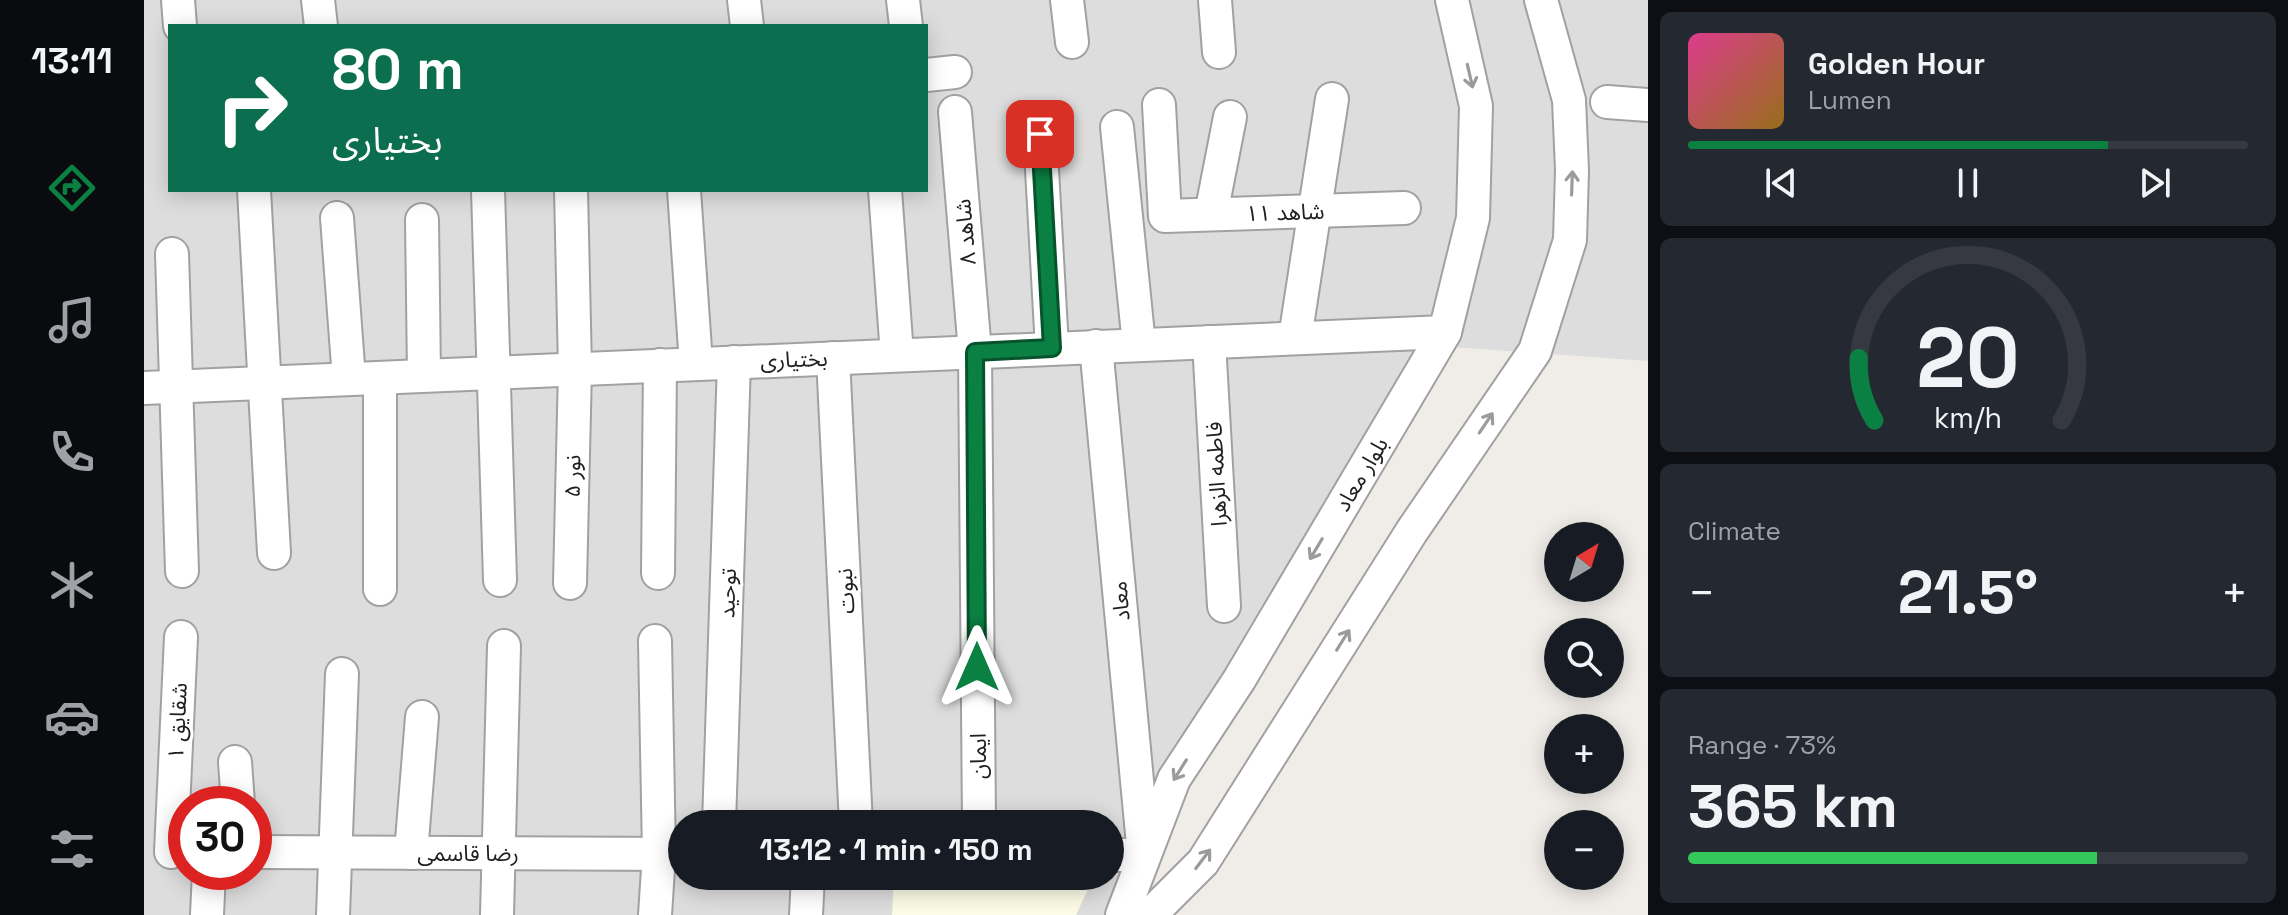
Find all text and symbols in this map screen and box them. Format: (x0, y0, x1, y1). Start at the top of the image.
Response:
text: 80 m (332, 34, 464, 105)
text: 13:11 (31, 38, 113, 84)
text: Golden Hour (1808, 44, 1985, 83)
icon: right (200, 56, 304, 160)
one-way arrow (1463, 63, 1478, 88)
text: Lumen (1808, 83, 1892, 117)
pin (1006, 100, 1074, 168)
icon: arrive (1018, 112, 1062, 156)
text: بختیاری (332, 118, 443, 164)
icon: directions (44, 160, 100, 216)
icon: previous (1759, 161, 1803, 205)
icon: pause (1946, 161, 1990, 205)
icon: next (2133, 161, 2177, 205)
one-way arrow (1564, 170, 1580, 197)
street label: شاهد ۱۱ (1245, 197, 1325, 227)
street label: شاهد ۸ (948, 198, 982, 266)
icon: music (44, 292, 100, 348)
text: 20 (1916, 304, 2020, 410)
street label: بختیاری (760, 344, 828, 374)
text: km/h (1934, 400, 2002, 436)
one-way arrow (1478, 412, 1494, 434)
street label: فاطمه الزهرا (1199, 421, 1233, 527)
icon: phone (44, 424, 100, 480)
street label: بلوار معاد (1328, 432, 1394, 516)
street label: نور ۵ (558, 454, 586, 498)
text: Climate (1688, 514, 1781, 548)
north arrow (1544, 522, 1624, 602)
map controls (1544, 522, 1624, 890)
one-way arrow (1308, 537, 1324, 560)
text: 21.5° (1898, 554, 2038, 631)
icon: climate (44, 557, 100, 613)
text: − (1688, 565, 1715, 621)
text: + (2221, 565, 2248, 621)
street label: نبوت (830, 567, 860, 615)
street label: توحید (712, 568, 742, 618)
street label: معاد (1104, 580, 1136, 622)
button: search (1544, 618, 1624, 698)
position arrow (935, 625, 1019, 709)
one-way arrow (1335, 629, 1352, 651)
street label: شقایق ۱ (161, 682, 193, 760)
icon: car (44, 689, 100, 745)
button: + (1544, 714, 1624, 794)
text: Range · 73% (1688, 728, 1836, 762)
street label: ایمان (964, 733, 992, 779)
one-way arrow (1172, 758, 1188, 781)
text: 365 km (1688, 768, 1898, 845)
speed limit sign: 30 (168, 786, 272, 890)
button: − (1544, 810, 1624, 890)
icon: filters (44, 821, 100, 877)
text: 13:12 · 1 min · 150 m (759, 830, 1033, 869)
street label: رضا قاسمی (417, 839, 519, 867)
one-way arrow (1195, 849, 1212, 870)

